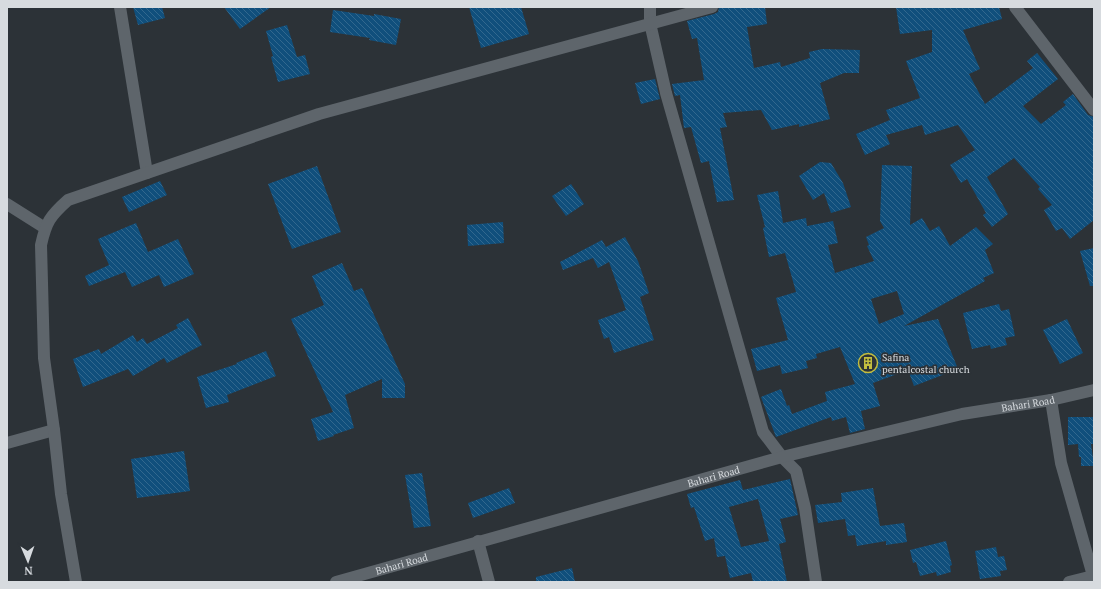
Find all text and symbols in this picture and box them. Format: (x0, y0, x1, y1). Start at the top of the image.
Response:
place label: Safina pentalcostal church (882, 351, 970, 376)
building icon: Safina pentalcostal church (857, 352, 879, 374)
street label: Bahari Road (1000, 393, 1056, 415)
street label: Bahari Road (686, 463, 742, 490)
north arrow (8, 541, 48, 581)
street label: Bahari Road (374, 550, 430, 578)
text: N (23, 564, 33, 578)

